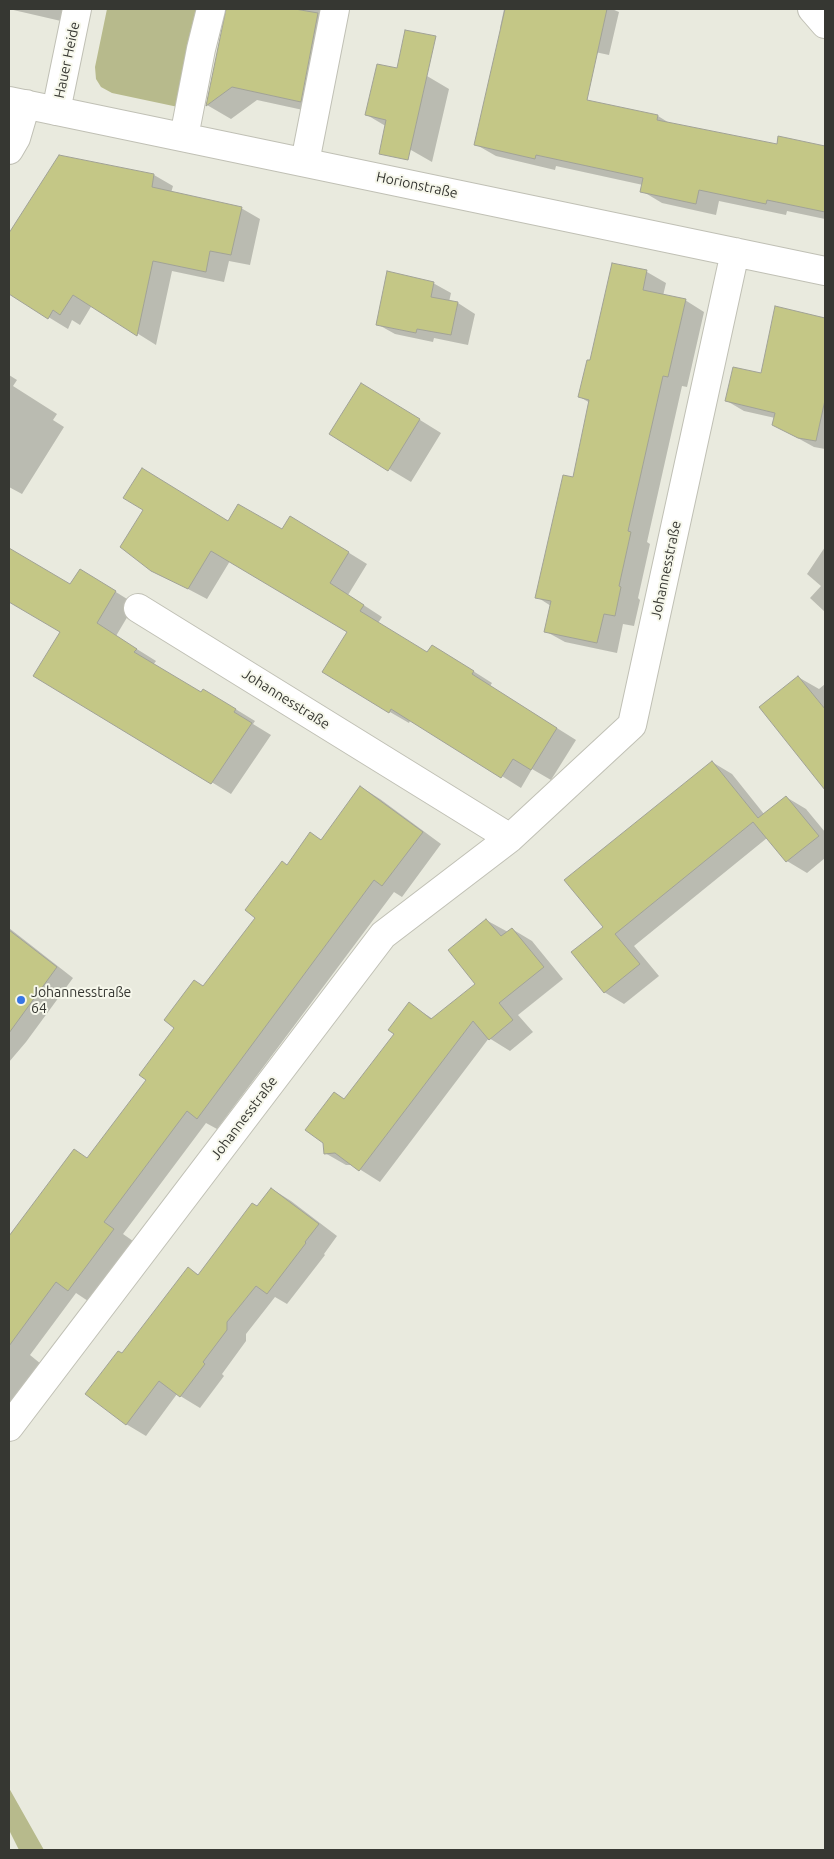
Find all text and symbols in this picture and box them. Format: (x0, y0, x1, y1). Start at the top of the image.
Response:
street label: Hauer Heide (51, 20, 83, 100)
street label: Horionstraße (375, 168, 459, 202)
street label: Johannesstraße (647, 519, 685, 621)
street label: Johannesstraße (239, 665, 333, 733)
place label: Johannesstraße 64 (31, 984, 131, 1016)
marker: Johannesstraße 64 (15, 994, 27, 1006)
street label: Johannesstraße (207, 1073, 281, 1163)

